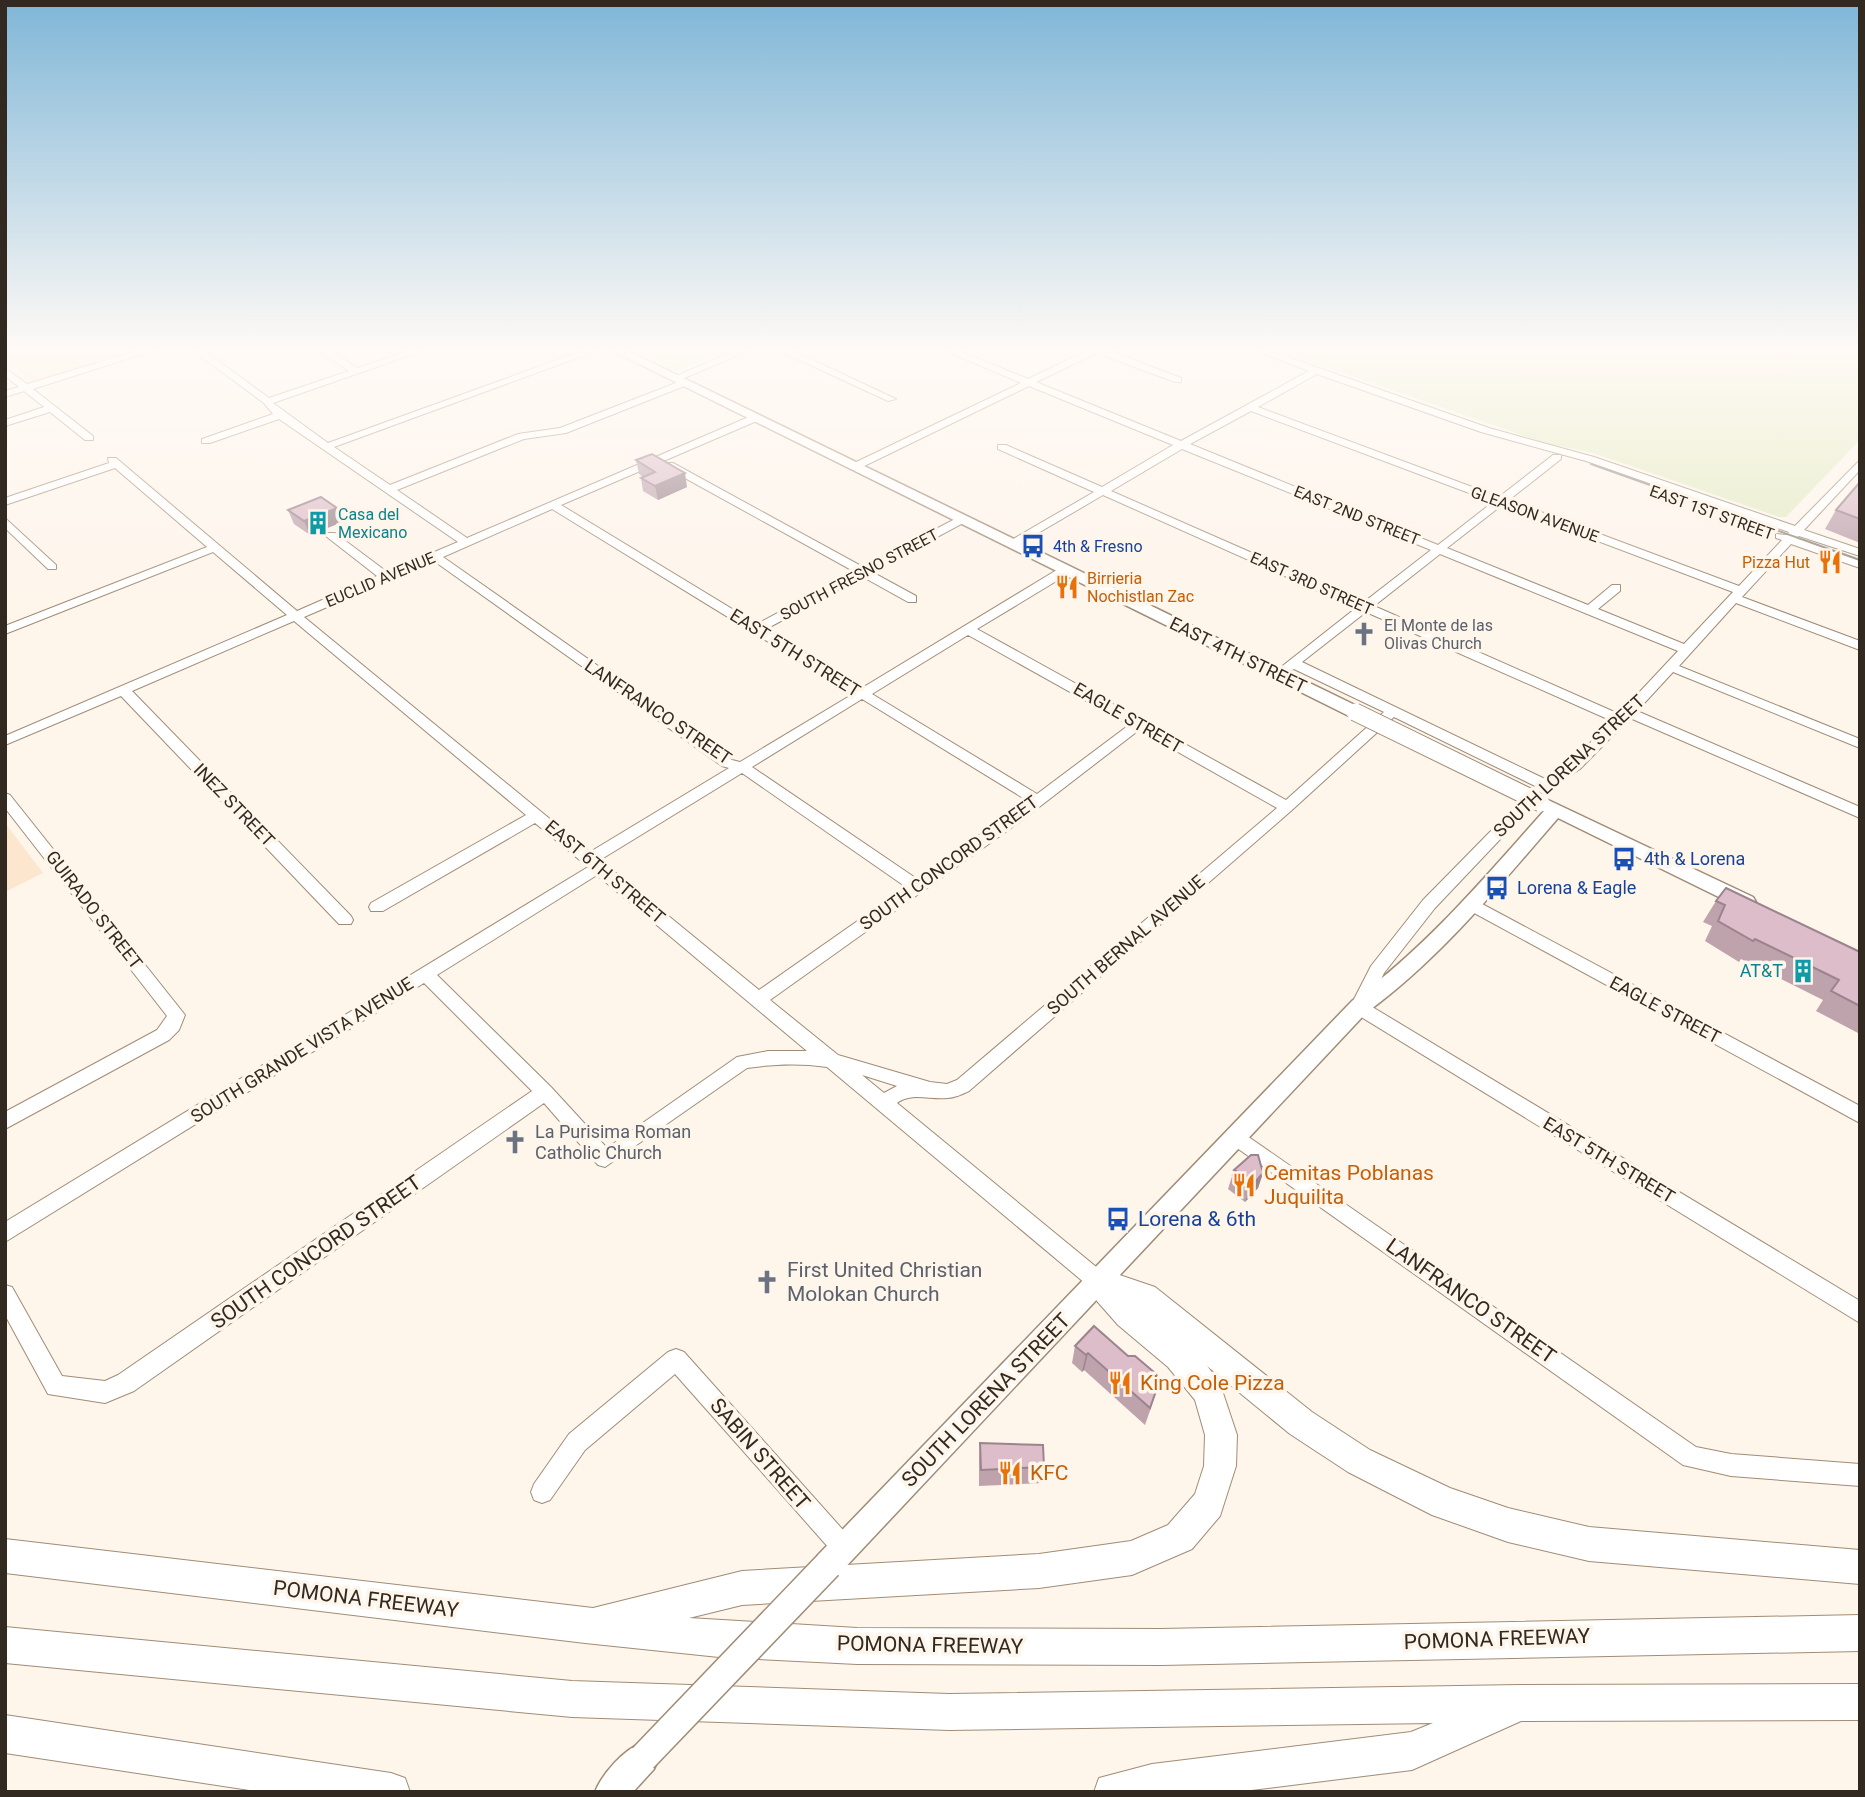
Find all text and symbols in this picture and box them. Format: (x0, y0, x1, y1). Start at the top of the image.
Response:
street label: EAST 1ST STREET (1647, 481, 1777, 544)
street label: EAST 2ND STREET (1291, 482, 1423, 550)
street label: GLEASON AVENUE (1468, 482, 1601, 546)
place label: Casa del Mexicano (338, 505, 407, 542)
building icon: Casa del Mexicano (304, 509, 332, 537)
street label: SOUTH FRESNO STREET (777, 524, 942, 624)
bus stop icon: 4th & Fresno (1019, 532, 1047, 560)
place label: 4th & Fresno (1053, 537, 1143, 556)
street label: EUCLID AVENUE (323, 548, 438, 611)
street label: EAST 3RD STREET (1247, 548, 1377, 619)
restaurant icon: Pizza Hut (1816, 548, 1844, 576)
place label: Pizza Hut (1742, 553, 1810, 572)
place label: Birrieria Nochistlan Zac (1087, 569, 1194, 606)
restaurant icon: Birrieria Nochistlan Zac (1053, 573, 1081, 601)
street label: EAST 5TH STREET (726, 604, 864, 701)
street label: EAST 4TH STREET (1166, 612, 1310, 697)
place label: El Monte de las Olivas Church (1384, 616, 1493, 653)
church icon: El Monte de las Olivas Church (1350, 620, 1378, 648)
street label: LANFRANCO STREET (581, 655, 736, 769)
street label: EAGLE STREET (1070, 678, 1187, 757)
street label: SOUTH LORENA STREET (1489, 690, 1649, 841)
street label: INEZ STREET (190, 759, 279, 851)
street label: SOUTH CONCORD STREET (856, 791, 1042, 934)
street label: EAST 6TH STREET (541, 816, 670, 928)
bus stop icon: 4th & Lorena (1610, 845, 1638, 873)
street label: GUIRADO STREET (42, 846, 147, 973)
place label: 4th & Lorena (1644, 848, 1745, 869)
street label: SOUTH BERNAL AVENUE (1043, 871, 1209, 1019)
bus stop icon: Lorena & Eagle (1483, 874, 1511, 902)
place label: Lorena & Eagle (1517, 877, 1636, 898)
building icon: AT&T (1789, 957, 1817, 985)
place label: AT&T (1740, 960, 1783, 981)
street label: SOUTH GRANDE VISTA AVENUE (187, 972, 417, 1127)
street label: EAGLE STREET (1606, 972, 1724, 1048)
street label: EAST 5TH STREET (1540, 1112, 1679, 1207)
place label: La Purisima Roman Catholic Church (535, 1121, 691, 1163)
church icon: La Purisima Roman Catholic Church (501, 1128, 529, 1156)
place label: Cemitas Poblanas Juquilita (1264, 1161, 1434, 1209)
street label: SOUTH CONCORD STREET (206, 1170, 426, 1334)
restaurant icon: Cemitas Poblanas Juquilita (1230, 1171, 1258, 1199)
bus stop icon: Lorena & 6th (1104, 1205, 1132, 1233)
place label: Lorena & 6th (1138, 1207, 1256, 1231)
street label: LANFRANCO STREET (1382, 1233, 1561, 1369)
place label: First United Christian Molokan Church (787, 1258, 982, 1306)
church icon: First United Christian Molokan Church (753, 1268, 781, 1296)
street label: SOUTH LORENA STREET (897, 1308, 1075, 1492)
restaurant icon: King Cole Pizza (1106, 1369, 1134, 1397)
place label: King Cole Pizza (1140, 1371, 1285, 1395)
street label: SABIN STREET (705, 1393, 815, 1515)
restaurant icon: KFC (996, 1459, 1024, 1487)
place label: KFC (1030, 1461, 1068, 1485)
street label: POMONA FREEWAY (272, 1576, 460, 1622)
street label: POMONA FREEWAY (1403, 1624, 1591, 1654)
street label: POMONA FREEWAY (837, 1631, 1024, 1659)

